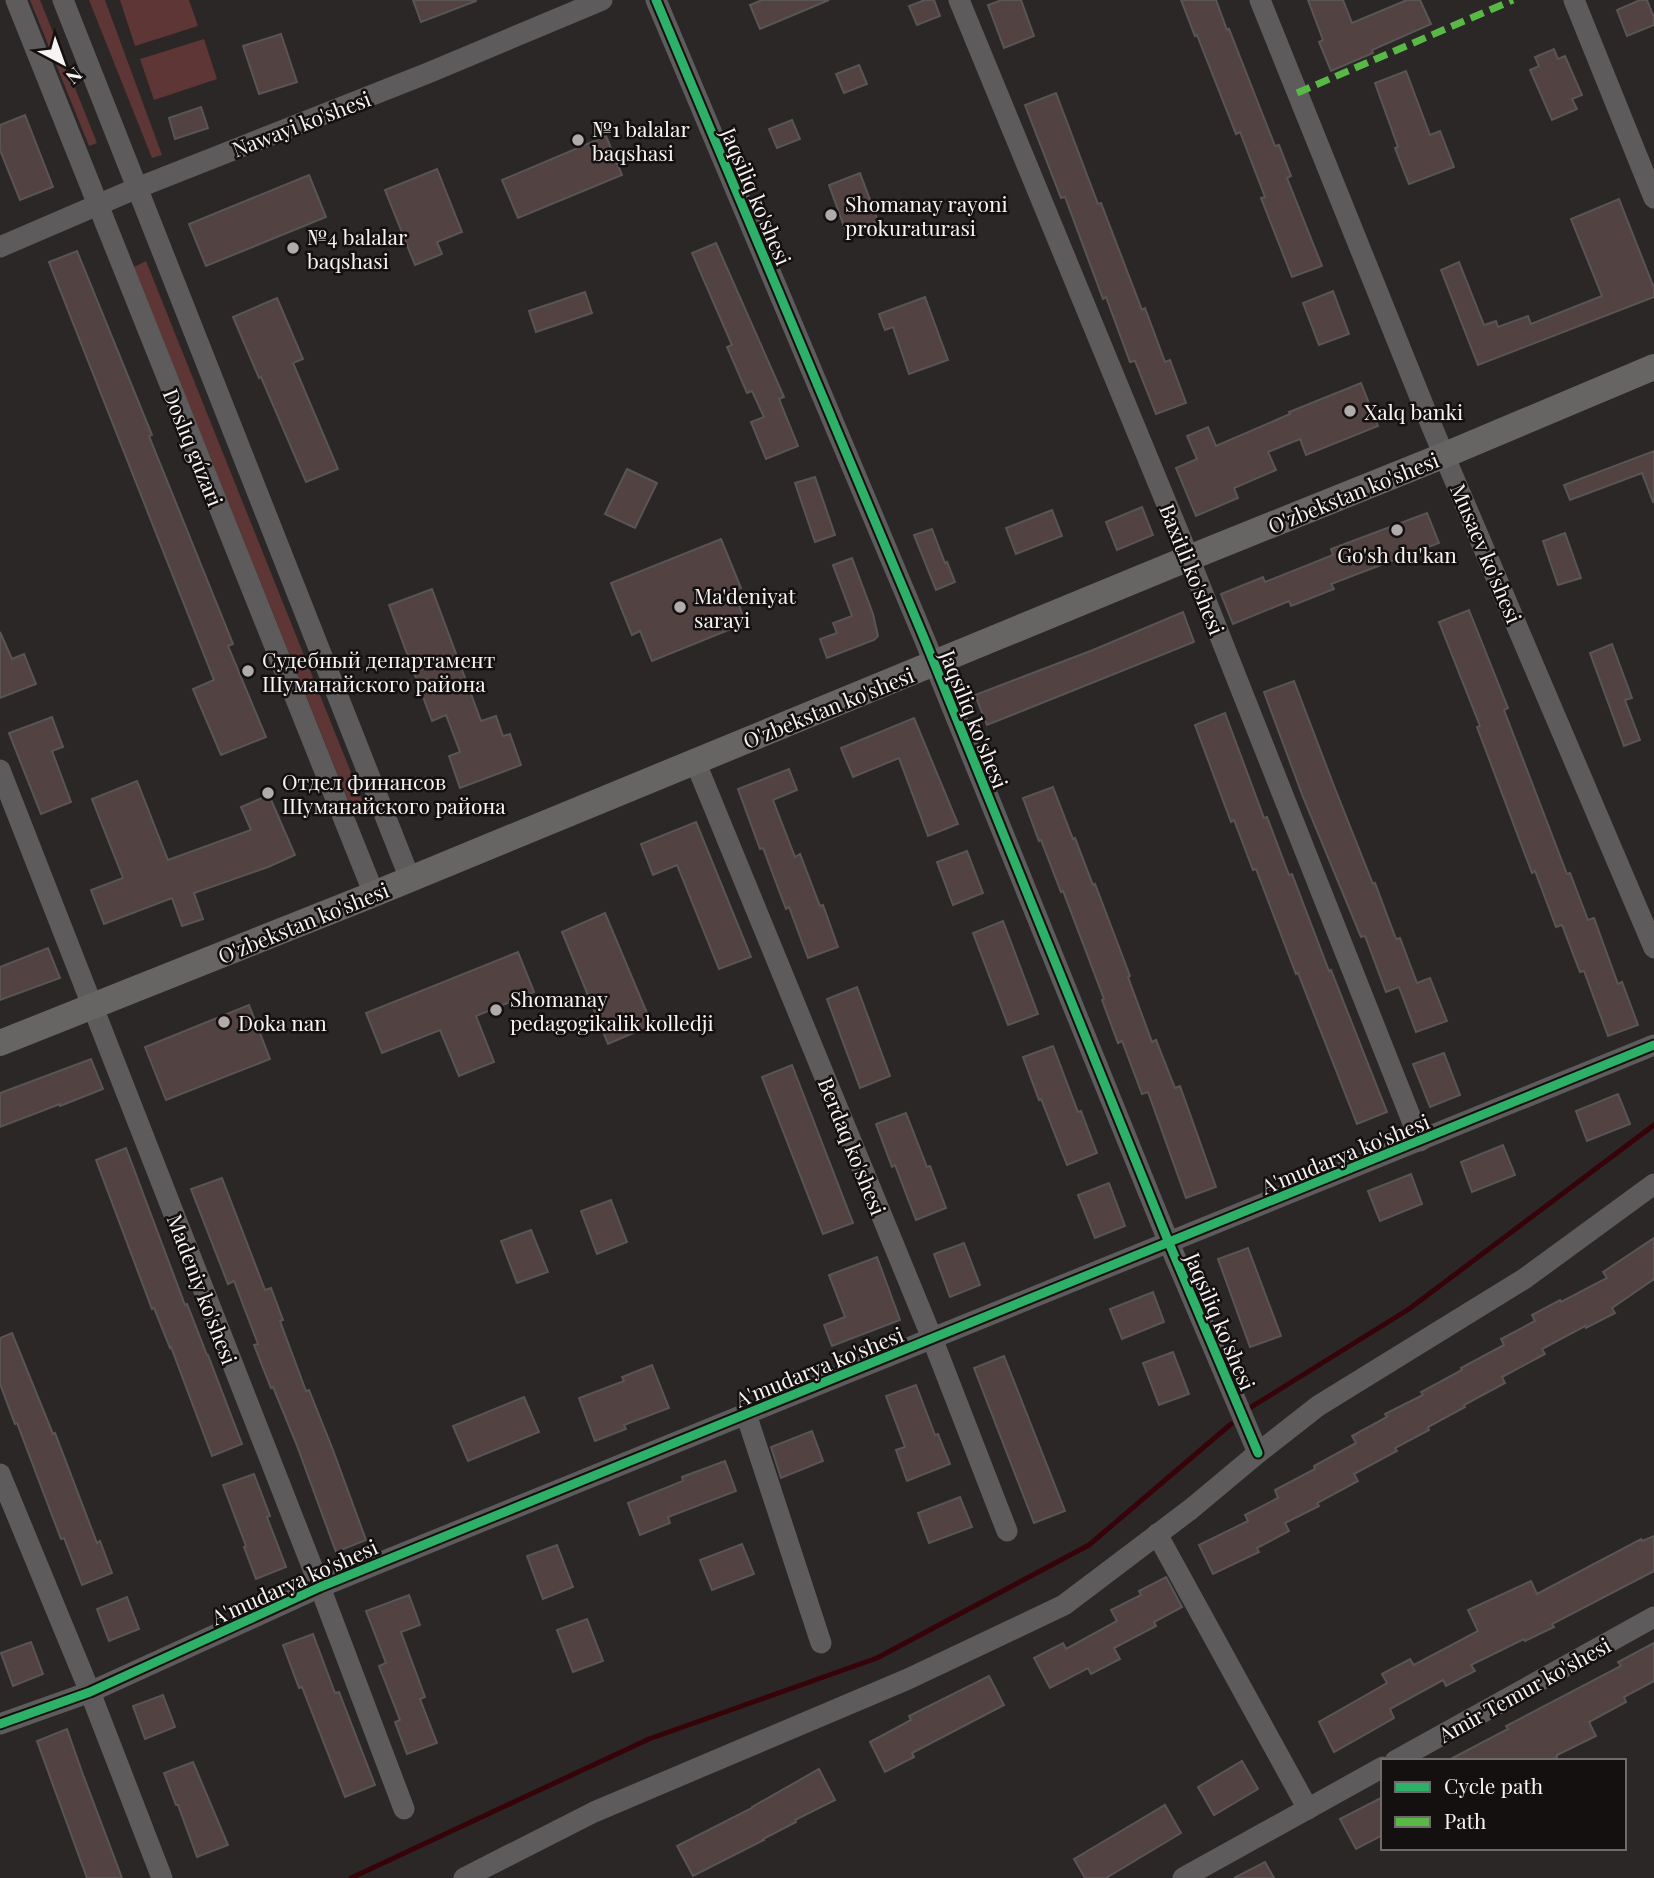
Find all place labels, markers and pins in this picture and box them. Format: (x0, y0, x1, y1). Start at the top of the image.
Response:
place label: №1 balalar baqshasi (592, 114, 690, 166)
marker: №1 balalar baqshasi (570, 132, 586, 148)
place label: Shomanay rayoni prokuraturasi (845, 189, 1008, 241)
marker: Shomanay rayoni prokuraturasi (823, 207, 839, 223)
place label: №4 balalar baqshasi (307, 222, 408, 274)
marker: №4 balalar baqshasi (285, 240, 301, 256)
place label: Xalq banki (1364, 397, 1463, 425)
marker: Xalq banki (1342, 403, 1358, 419)
marker: Go'sh du'kan (1389, 522, 1405, 538)
place label: Go'sh du'kan (1337, 540, 1457, 568)
place label: Ma'deniyat sarayi (694, 581, 796, 633)
marker: Ma'deniyat sarayi (672, 599, 688, 615)
place label: Судебный департамент Шуманайского района (262, 645, 495, 697)
marker: Судебный департамент Шуманайского района (240, 663, 256, 679)
place label: Отдел финансов Шуманайского района (282, 767, 506, 819)
marker: Отдел финансов Шуманайского района (260, 785, 276, 801)
place label: Shomanay pedagogikalik kolledji (510, 984, 714, 1036)
marker: Shomanay pedagogikalik kolledji (488, 1002, 504, 1018)
place label: Doka nan (238, 1008, 327, 1036)
marker: Doka nan (216, 1014, 232, 1030)

